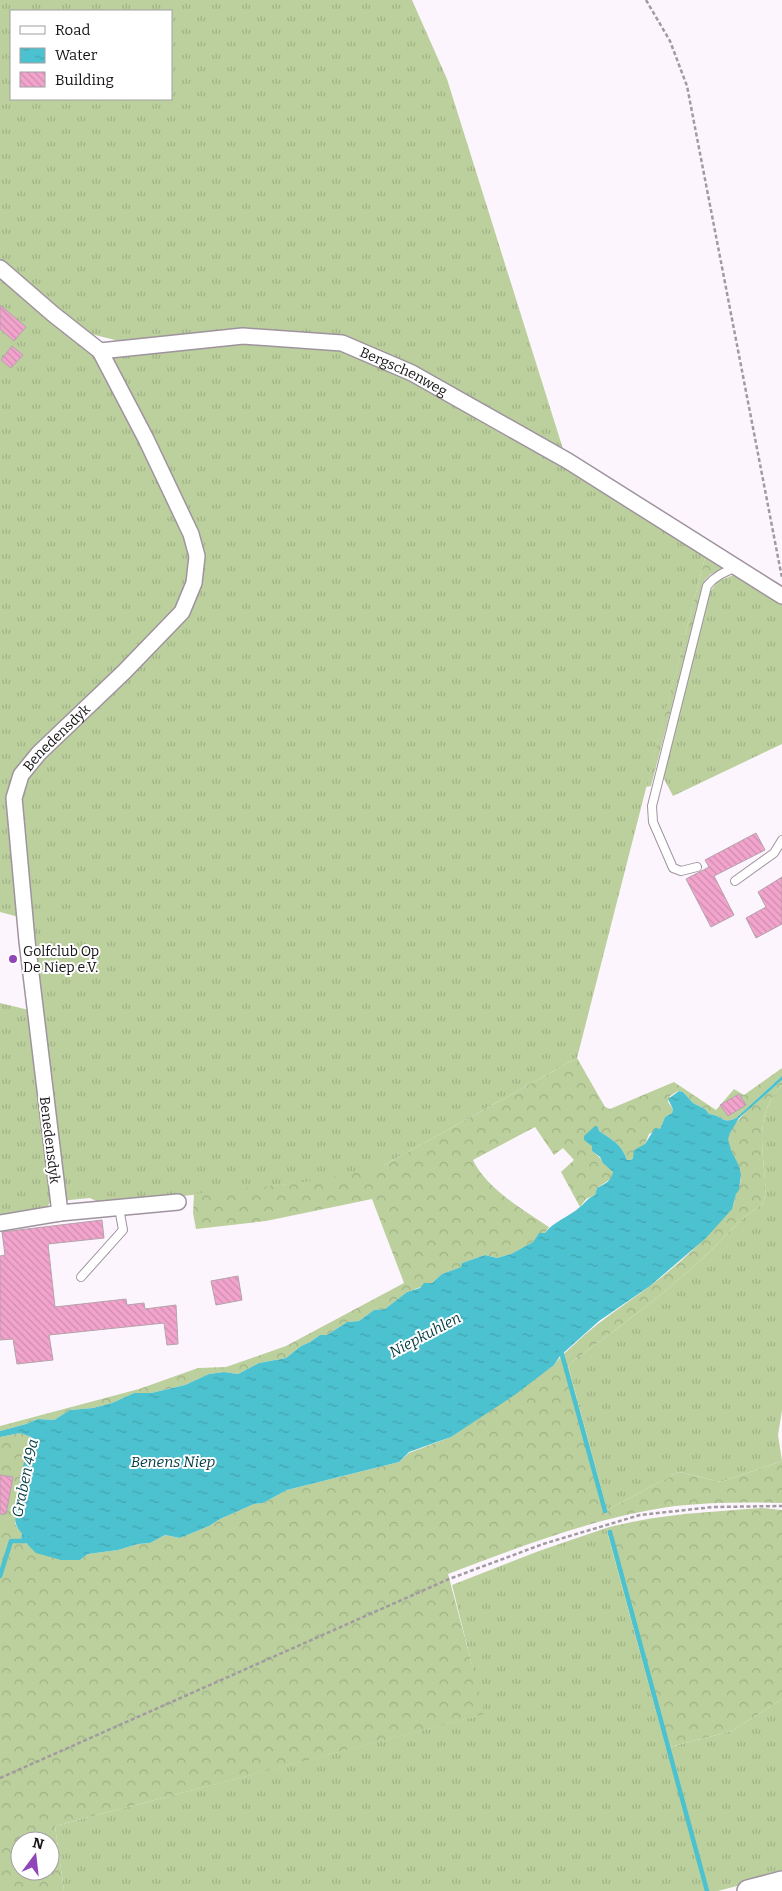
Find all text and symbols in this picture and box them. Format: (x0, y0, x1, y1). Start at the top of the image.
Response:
legend (10, 10, 172, 100)
text: Road (55, 21, 90, 39)
text: Water (55, 46, 98, 64)
text: Building (55, 71, 114, 89)
street label: Bergschenweg (357, 344, 450, 400)
street label: Benedensdyk (20, 701, 94, 775)
place label: Golfclub Op De Niep e.V. (23, 943, 99, 976)
marker: Golfclub Op De Niep e.V. (7, 953, 19, 965)
street label: Benedensdyk (36, 1095, 63, 1185)
water label: Niepkuhlen (386, 1309, 464, 1361)
water label: Graben 49a (8, 1437, 42, 1519)
water label: Benens Niep (131, 1453, 216, 1471)
north arrow (10, 1831, 60, 1881)
text: N (31, 1834, 46, 1854)

